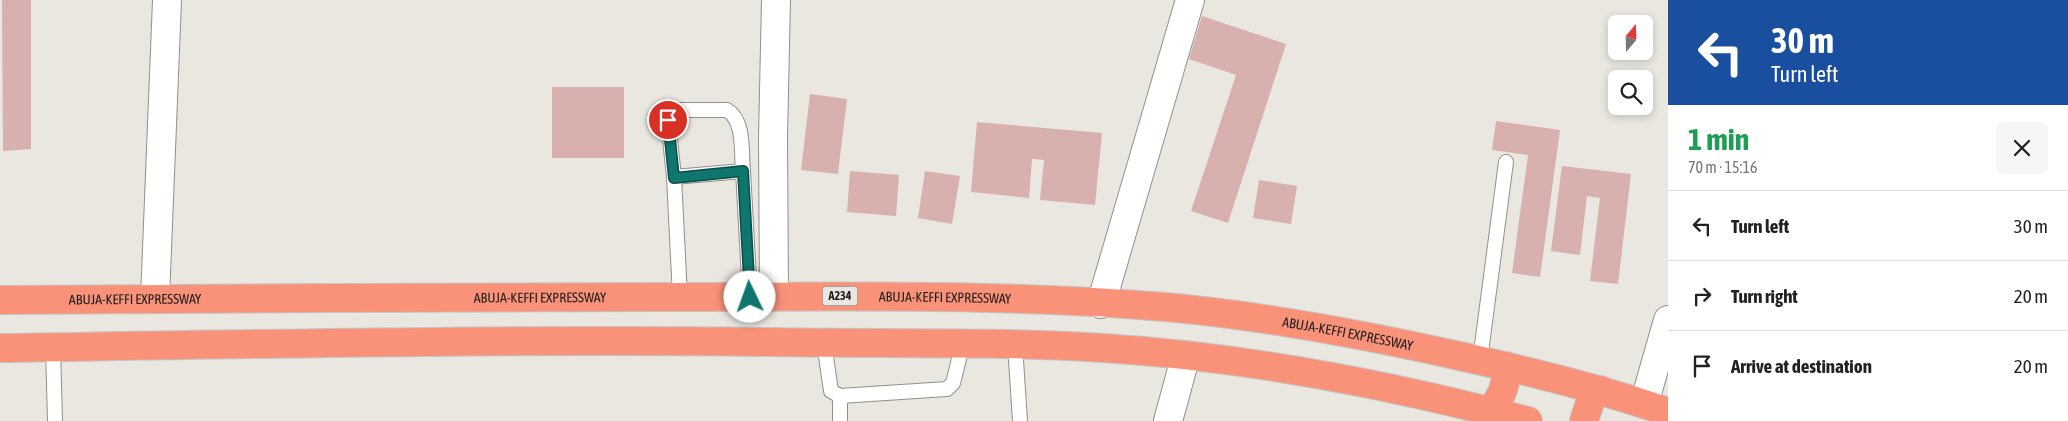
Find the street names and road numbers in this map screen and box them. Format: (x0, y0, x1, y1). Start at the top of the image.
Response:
road number: A234 (822, 286, 858, 306)
street label: ABUJA-KEFFI EXPRESSWAY (474, 289, 607, 306)
street label: ABUJA-KEFFI EXPRESSWAY (879, 289, 1012, 307)
street label: ABUJA-KEFFI EXPRESSWAY (69, 291, 202, 307)
street label: ABUJA-KEFFI EXPRESSWAY (1281, 314, 1415, 354)

